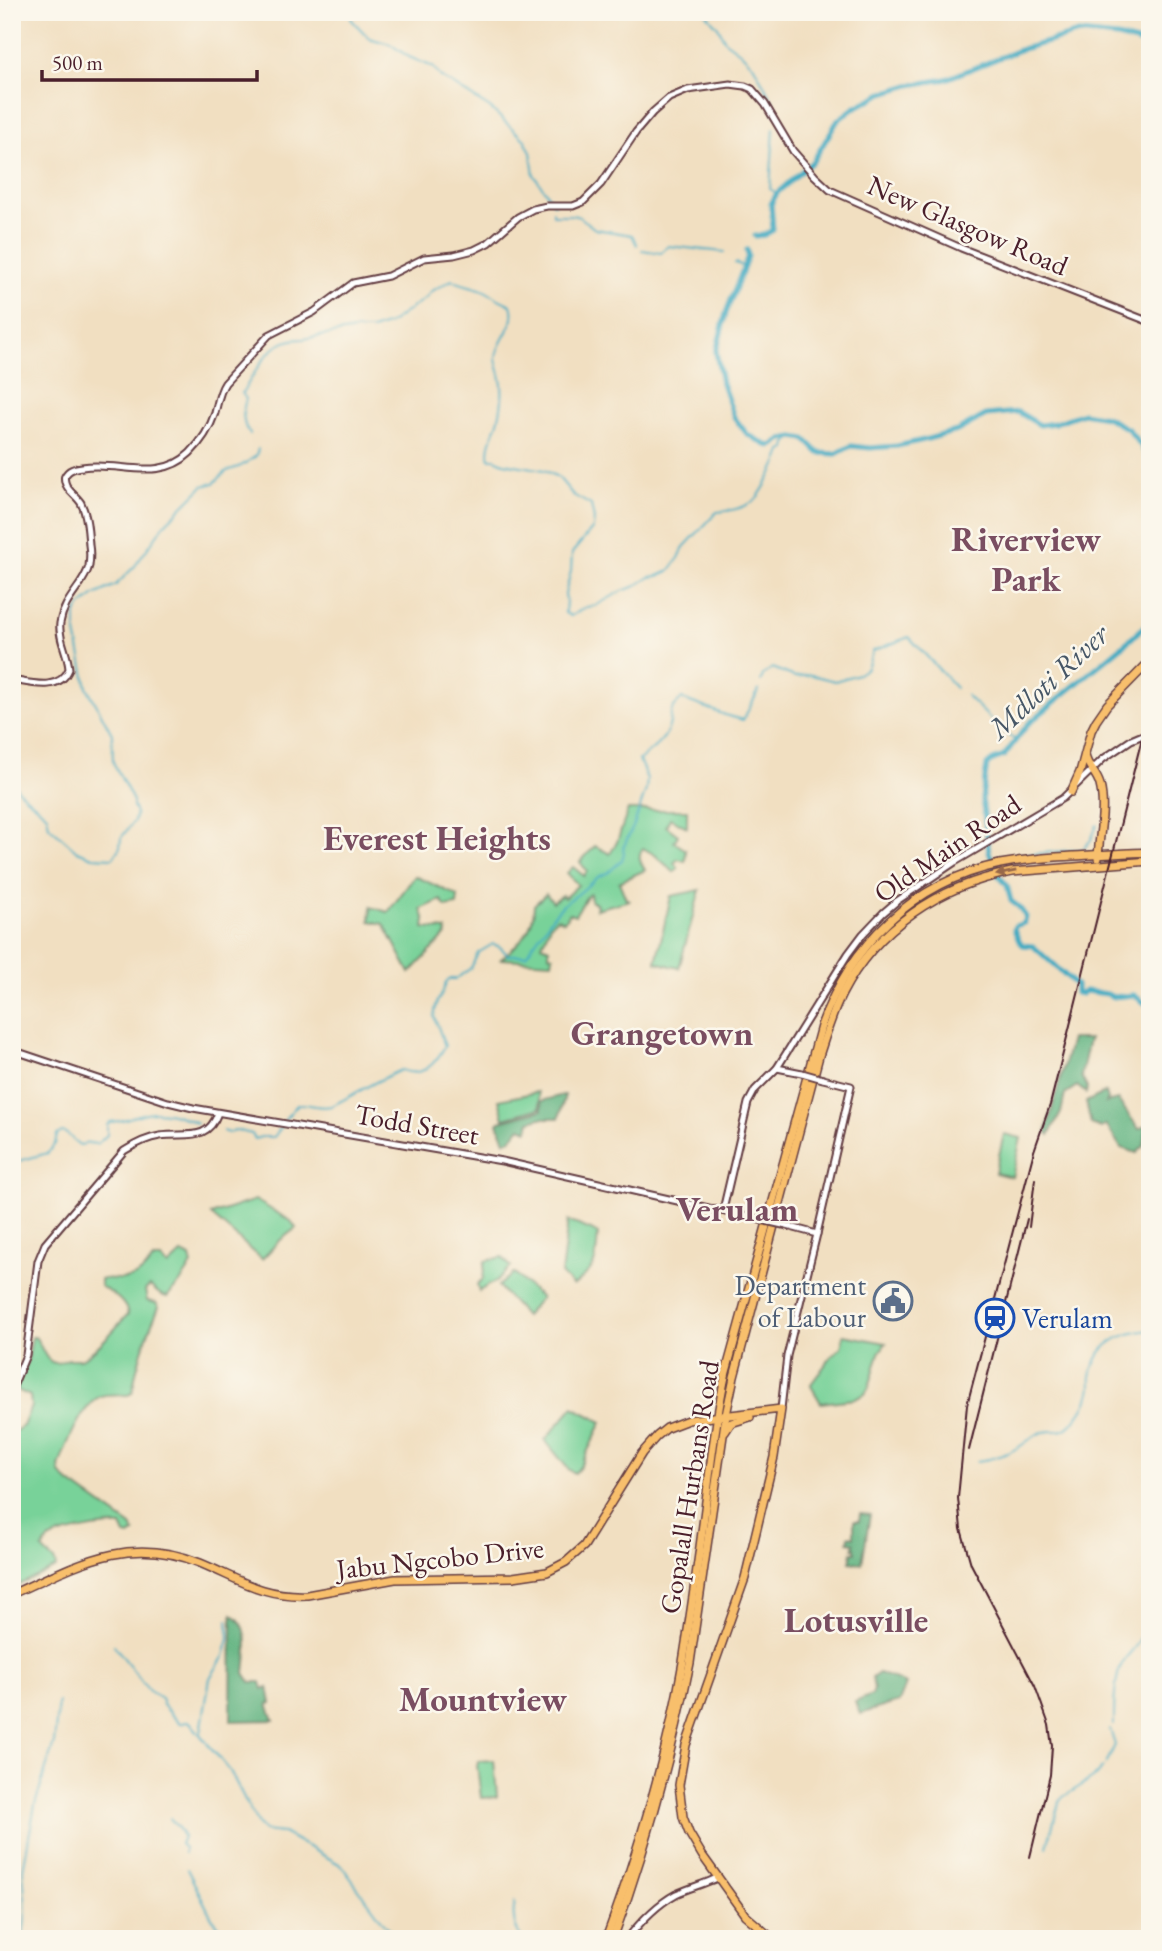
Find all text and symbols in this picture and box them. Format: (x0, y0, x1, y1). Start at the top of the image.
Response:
scale bar (42, 38, 257, 82)
text: 500 m (52, 49, 103, 76)
street label: New Glasgow Road (862, 167, 1074, 284)
district label: Riverview Park (951, 516, 1102, 601)
water label: Mdloti River (978, 614, 1118, 748)
street label: Old Main Road (867, 785, 1028, 910)
district label: Everest Heights (323, 815, 551, 860)
one-way arrow (995, 868, 1017, 879)
district label: Grangetown (571, 1010, 753, 1055)
street label: Todd Street (352, 1095, 482, 1153)
district label: Verulam (676, 1186, 798, 1231)
place label: Department of Labour (734, 1267, 867, 1335)
public building icon: Department of Labour (872, 1280, 914, 1322)
station icon: Verulam (974, 1297, 1016, 1339)
place label: Verulam (1022, 1300, 1113, 1336)
street label: Gopalall Hurbans Road (651, 1357, 727, 1616)
street label: Jabu Ngcobo Drive (333, 1529, 545, 1587)
district label: Lotusville (784, 1597, 928, 1642)
district label: Mountview (399, 1676, 568, 1721)

